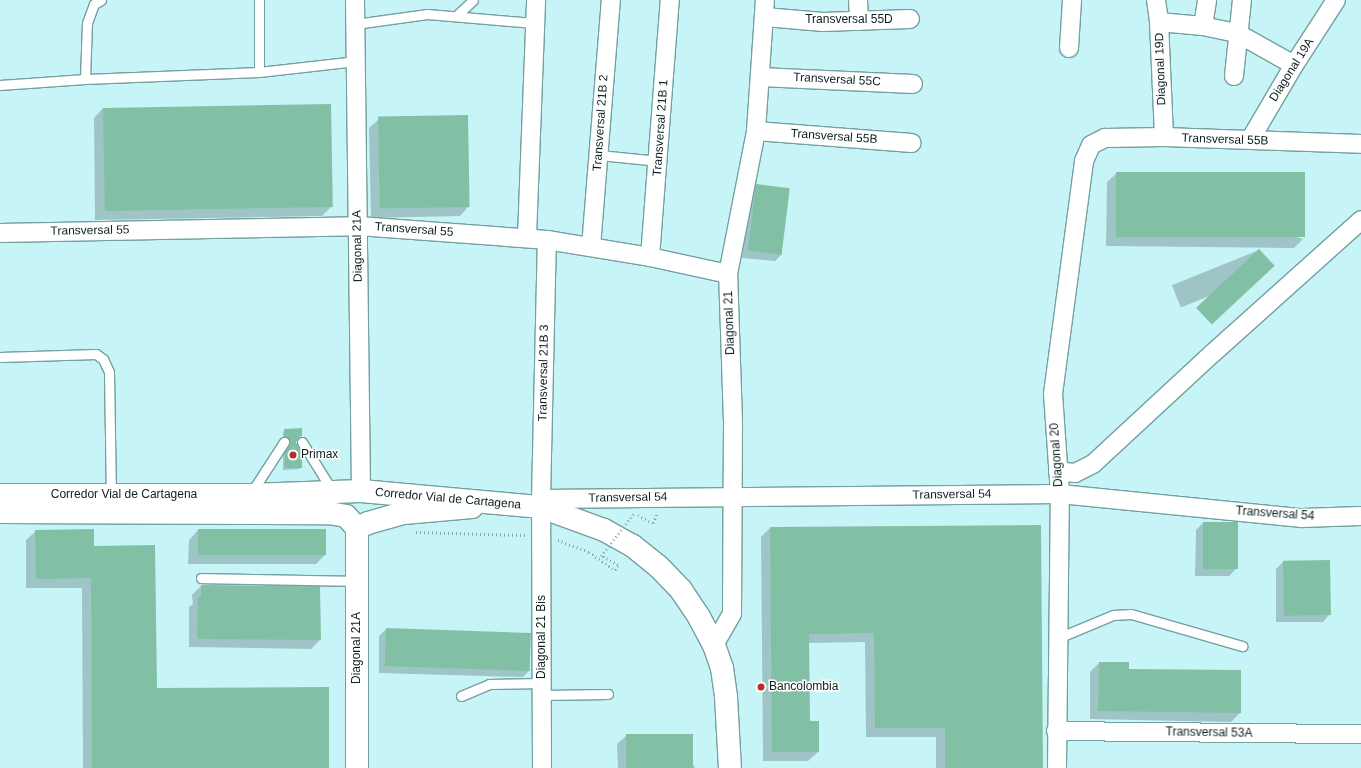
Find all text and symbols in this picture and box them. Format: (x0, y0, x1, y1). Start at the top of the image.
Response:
street label: Transversal 55D (805, 13, 893, 27)
street label: Diagonal 19D (1153, 32, 1169, 106)
street label: Diagonal 19A (1267, 36, 1317, 104)
street label: Transversal 55C (793, 71, 881, 89)
street label: Transversal 21B 2 (590, 74, 612, 172)
street label: Transversal 21B 1 (650, 79, 672, 177)
street label: Transversal 55B (790, 127, 878, 147)
street label: Transversal 55B (1181, 131, 1269, 149)
street label: Diagonal 21A (350, 210, 366, 282)
street label: Transversal 55 (374, 220, 454, 240)
street label: Transversal 55 (50, 223, 130, 239)
street label: Diagonal 21 (722, 291, 738, 355)
street label: Transversal 21B 3 (536, 324, 552, 422)
street label: Diagonal 20 (1048, 423, 1066, 487)
place label: Primax (301, 448, 338, 462)
marker: Primax (288, 450, 298, 460)
street label: Corredor Vial de Cartagena (374, 485, 522, 513)
street label: Transversal 54 (912, 487, 992, 503)
street label: Corredor Vial de Cartagena (51, 488, 197, 502)
street label: Transversal 54 (588, 490, 668, 506)
street label: Transversal 54 (1235, 504, 1315, 524)
street label: Diagonal 21 Bis (535, 595, 549, 679)
street label: Diagonal 21A (350, 612, 364, 684)
place label: Bancolombia (769, 680, 838, 694)
marker: Bancolombia (756, 682, 766, 692)
street label: Transversal 53A (1165, 725, 1253, 741)

